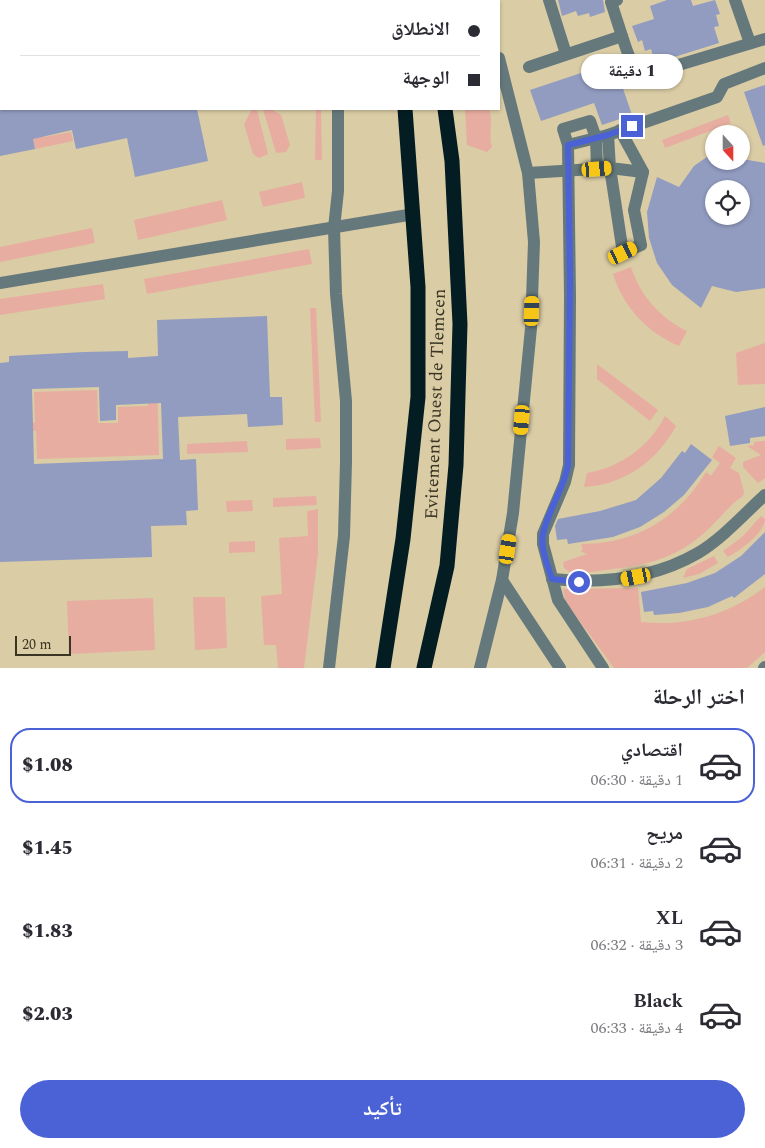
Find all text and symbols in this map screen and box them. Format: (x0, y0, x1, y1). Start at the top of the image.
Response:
text: الانطلاق (391, 15, 450, 44)
callout: 1 دقيقة (581, 54, 683, 88)
text: 1 دقيقة (608, 59, 656, 83)
text: الوجهة (402, 64, 450, 93)
route end (621, 115, 643, 137)
north arrow (705, 125, 750, 170)
map controls (705, 125, 750, 225)
car (581, 160, 612, 178)
button: locate (705, 180, 750, 225)
car (606, 240, 639, 266)
street label: Evitement Ouest de Tlemcen (418, 288, 453, 520)
car (523, 296, 540, 326)
car (513, 404, 530, 436)
car (498, 533, 517, 565)
car (619, 567, 652, 587)
route start (568, 571, 590, 593)
scale bar (15, 633, 71, 656)
text: 20 m (22, 634, 52, 655)
text: اختر الرحلة (653, 681, 745, 714)
text: اقتصادي (621, 736, 683, 765)
icon: car (698, 743, 743, 788)
text: $1.08 (22, 751, 73, 780)
text: 1 دقيقة · 06:30 (590, 768, 683, 792)
text: مريح (646, 819, 683, 848)
icon: car (698, 826, 743, 871)
text: $1.45 (22, 834, 73, 863)
text: 2 دقيقة · 06:31 (590, 851, 683, 875)
text: XL (656, 904, 683, 933)
icon: car (698, 909, 743, 954)
text: $1.83 (22, 917, 73, 946)
text: 3 دقيقة · 06:32 (590, 933, 683, 957)
text: Black (633, 987, 683, 1016)
icon: car (698, 992, 743, 1037)
text: $2.03 (22, 1000, 73, 1029)
text: 4 دقيقة · 06:33 (590, 1016, 683, 1040)
button: تأكيد (20, 1080, 745, 1138)

